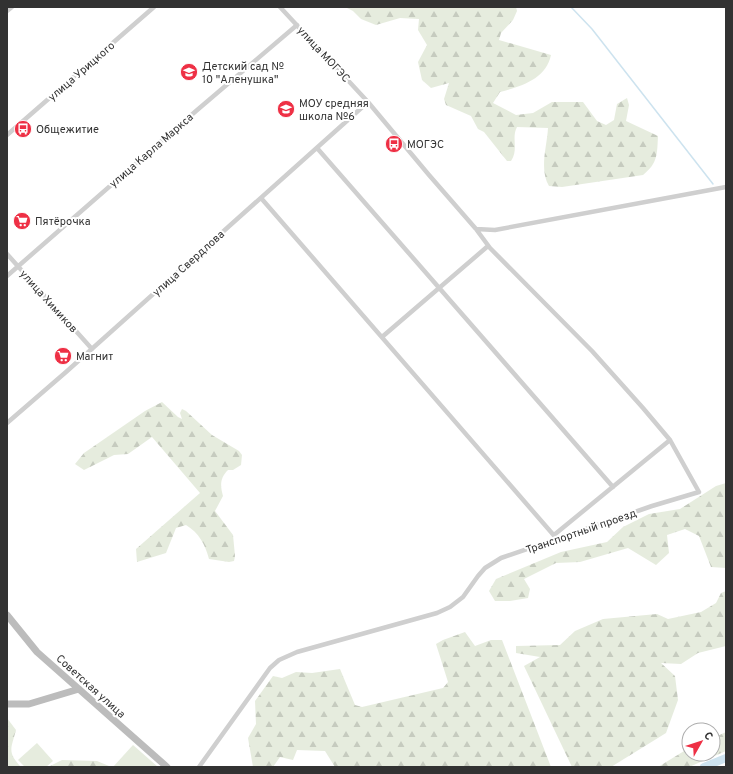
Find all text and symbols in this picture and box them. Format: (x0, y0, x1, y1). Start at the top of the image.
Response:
street label: улица МОГЭС (294, 24, 353, 86)
street label: улица Урицкого (45, 39, 118, 105)
place label: Детский сад № 10 "Аленушка" (202, 60, 284, 87)
school or university icon: Детский сад № 10 "Аленушка" (179, 62, 199, 82)
place label: МОУ средняя школа №6 (299, 97, 369, 124)
school or university icon: МОУ средняя школа №6 (276, 99, 296, 119)
street label: улица Карла Маркса (107, 110, 197, 191)
bus stop icon: Общежитие (13, 119, 33, 139)
place label: Общежитие (36, 123, 99, 137)
bus stop icon: МОГЭС (384, 134, 404, 154)
place label: МОГЭС (407, 138, 444, 152)
supermarket icon: Пятёрочка (12, 211, 32, 231)
place label: Пятёрочка (35, 215, 91, 229)
street label: улица Свердлова (150, 228, 228, 300)
street label: улица Химиков (16, 267, 80, 336)
supermarket icon: Магнит (53, 346, 73, 366)
place label: Магнит (76, 350, 113, 364)
street label: Транспортный проезд (524, 506, 639, 557)
street label: Советская улица (53, 652, 128, 722)
north arrow (681, 722, 721, 762)
text: С (700, 729, 716, 743)

